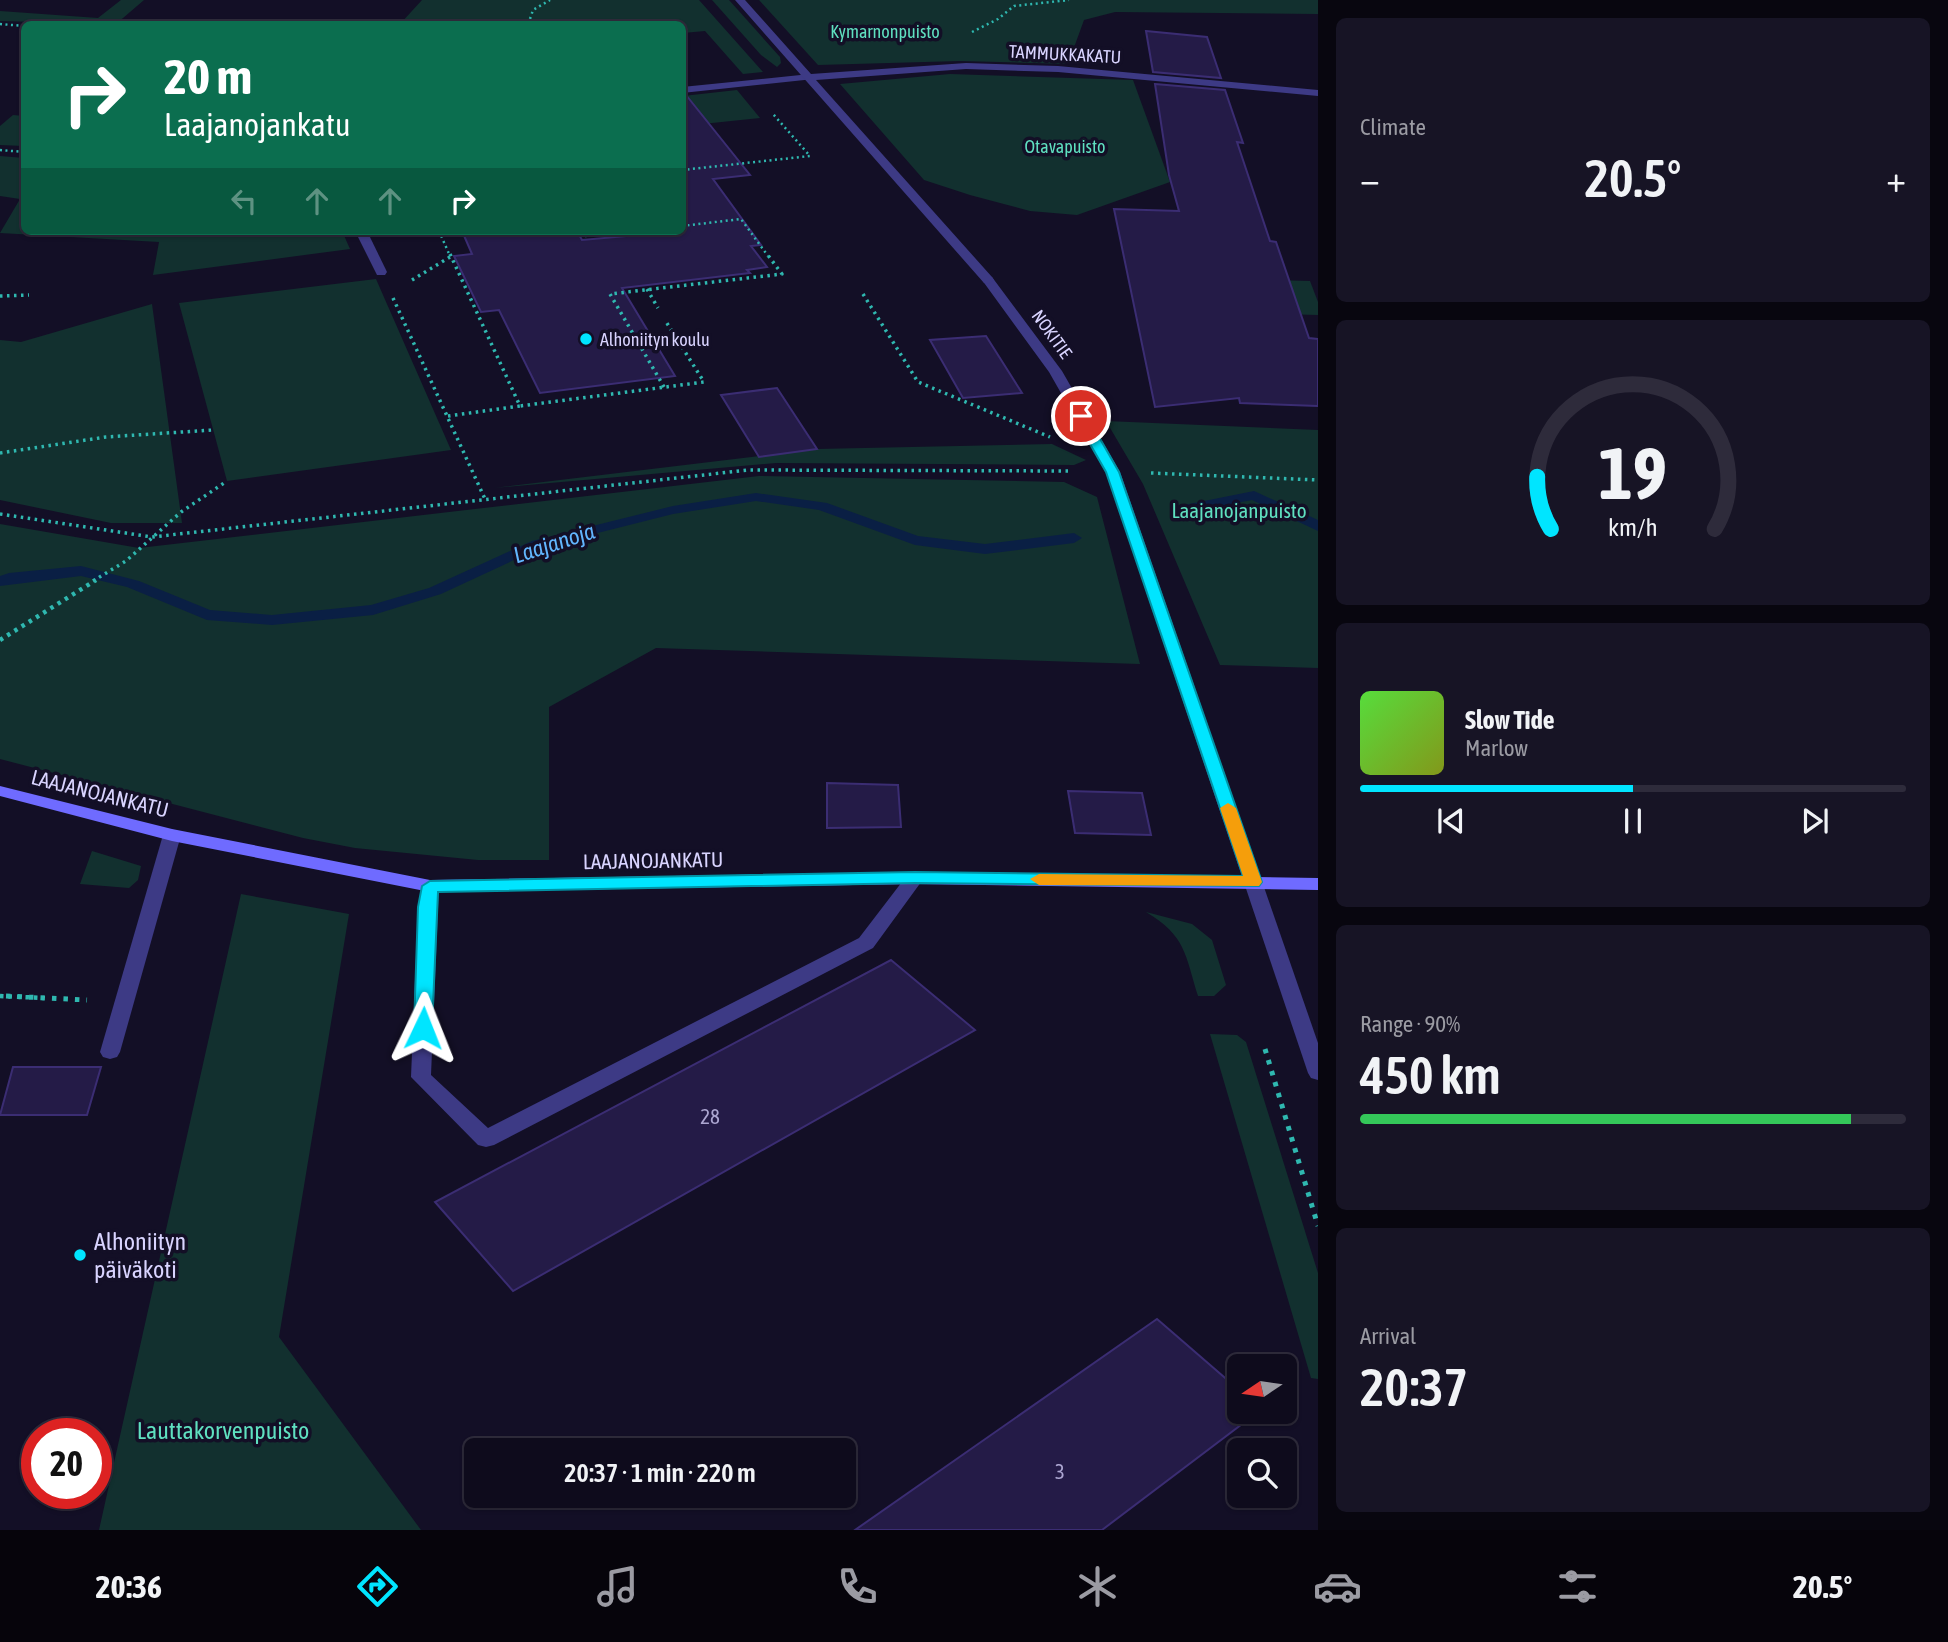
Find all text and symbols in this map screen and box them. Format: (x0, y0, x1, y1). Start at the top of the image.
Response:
park label: Kymarnonpuisto (830, 21, 940, 42)
street label: TAMMUKKAKATU (1008, 41, 1122, 67)
text: 20 m (164, 48, 252, 104)
icon: right (49, 49, 140, 140)
text: Laajanojankatu (164, 106, 350, 143)
text: Climate (1360, 114, 1426, 140)
park label: Otavapuisto (1025, 136, 1105, 157)
text: 20.5° (1585, 148, 1681, 208)
text: − (1360, 157, 1380, 200)
text: + (1886, 157, 1906, 200)
icon: left (225, 182, 263, 220)
icon: ahead (298, 182, 336, 220)
icon: ahead (371, 182, 409, 220)
icon: right (444, 182, 482, 220)
street label: NOKITIE (1027, 306, 1077, 363)
place label: Alhoniityn koulu (600, 329, 710, 350)
marker: Alhoniityn koulu (578, 331, 594, 347)
pin (1051, 386, 1111, 446)
icon: arrive (1062, 397, 1100, 435)
text: 19 (1599, 431, 1667, 514)
park label: Laajanojanpuisto (1171, 498, 1307, 522)
text: km/h (1608, 512, 1658, 540)
water label: Laajanoja (510, 518, 598, 568)
text: Slow Tide (1465, 705, 1555, 735)
text: Marlow (1465, 735, 1528, 761)
street label: LAAJANOJANKATU (29, 764, 171, 822)
icon: previous (1432, 802, 1470, 840)
icon: pause (1614, 802, 1652, 840)
icon: next (1796, 802, 1834, 840)
street label: LAAJANOJANKATU (583, 847, 723, 873)
position arrow (386, 991, 460, 1065)
text: Range · 90% (1360, 1011, 1460, 1037)
text: 450 km (1360, 1045, 1501, 1105)
house number: 28 (700, 1104, 720, 1128)
place label: Alhoniityn päiväkoti (94, 1228, 186, 1283)
marker: Alhoniityn päiväkoti (72, 1247, 88, 1263)
text: Arrival (1360, 1323, 1416, 1349)
north arrow (1227, 1354, 1297, 1424)
map controls (1227, 1354, 1297, 1508)
text: 20:37 (1360, 1357, 1468, 1417)
park label: Lauttakorvenpuisto (137, 1417, 309, 1444)
speed limit sign: 20 (21, 1418, 112, 1509)
button: search (1227, 1438, 1297, 1508)
text: 20:37 · 1 min · 220 m (564, 1458, 756, 1488)
house number: 3 (1055, 1459, 1065, 1483)
icon: directions (353, 1562, 402, 1611)
icon: music (593, 1562, 642, 1611)
icon: phone (833, 1562, 882, 1611)
icon: climate (1073, 1562, 1122, 1611)
icon: car (1313, 1562, 1362, 1611)
icon: filters (1553, 1562, 1602, 1611)
text: 20:36 (95, 1568, 162, 1605)
text: 20.5° (1793, 1568, 1852, 1605)

